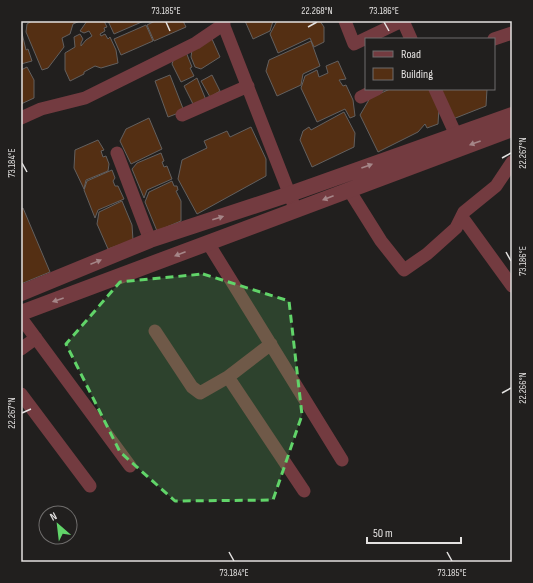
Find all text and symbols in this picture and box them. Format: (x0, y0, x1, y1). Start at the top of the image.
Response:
text: 73.185°E (151, 5, 181, 17)
text: 22.268°N (301, 5, 333, 17)
text: 73.186°E (369, 5, 399, 17)
legend (365, 38, 495, 90)
text: Road (401, 47, 421, 62)
text: Building (401, 67, 433, 82)
text: 22.267°N (517, 137, 529, 169)
one-way arrow (469, 140, 481, 146)
text: 73.184°E (6, 148, 18, 178)
one-way arrow (362, 163, 374, 169)
one-way arrow (321, 196, 333, 202)
one-way arrow (212, 215, 224, 221)
text: 73.186°E (517, 246, 529, 276)
one-way arrow (173, 251, 185, 257)
one-way arrow (91, 259, 103, 265)
one-way arrow (52, 297, 64, 303)
text: 22.266°N (517, 372, 529, 404)
text: 22.267°N (6, 397, 18, 429)
north arrow (38, 505, 78, 545)
text: N (48, 509, 59, 524)
scale bar (367, 519, 461, 545)
text: 50 m (373, 526, 393, 541)
text: 73.184°E (219, 567, 249, 579)
text: 73.185°E (437, 567, 467, 579)

